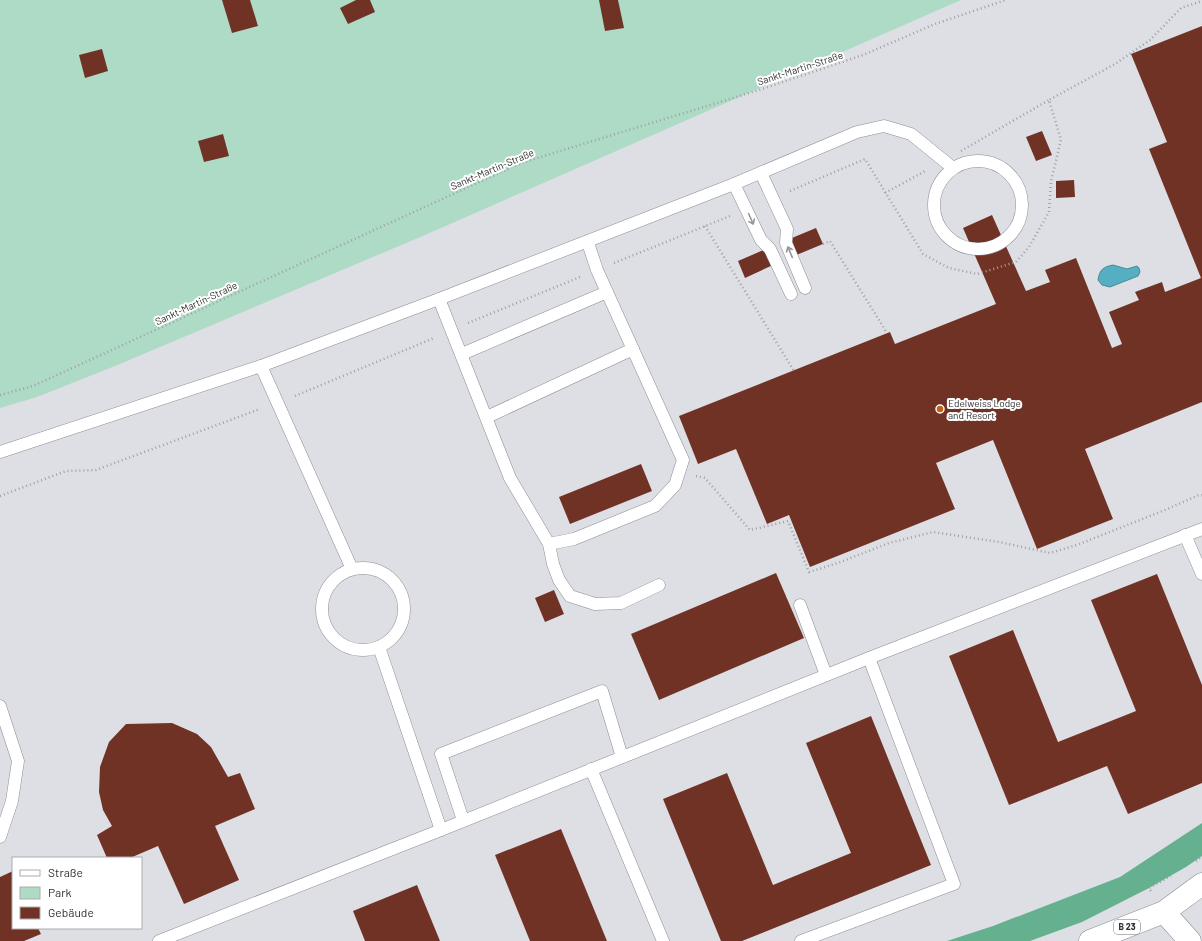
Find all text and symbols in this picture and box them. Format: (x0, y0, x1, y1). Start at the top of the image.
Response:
street label: Sankt-Martin-Straße (756, 48, 844, 88)
street label: Sankt-Martin-Straße (449, 146, 535, 192)
one-way arrow (748, 213, 756, 225)
one-way arrow (786, 246, 793, 258)
street label: Sankt-Martin-Straße (153, 279, 239, 327)
place label: Edelweiss Lodge and Resort (948, 397, 1021, 421)
marker: Edelweiss Lodge and Resort (935, 404, 945, 414)
legend (12, 857, 142, 929)
text: Straße (48, 865, 83, 879)
text: Park (48, 885, 72, 899)
text: Gebäude (48, 905, 94, 919)
road number: B 23 (1114, 920, 1140, 934)

